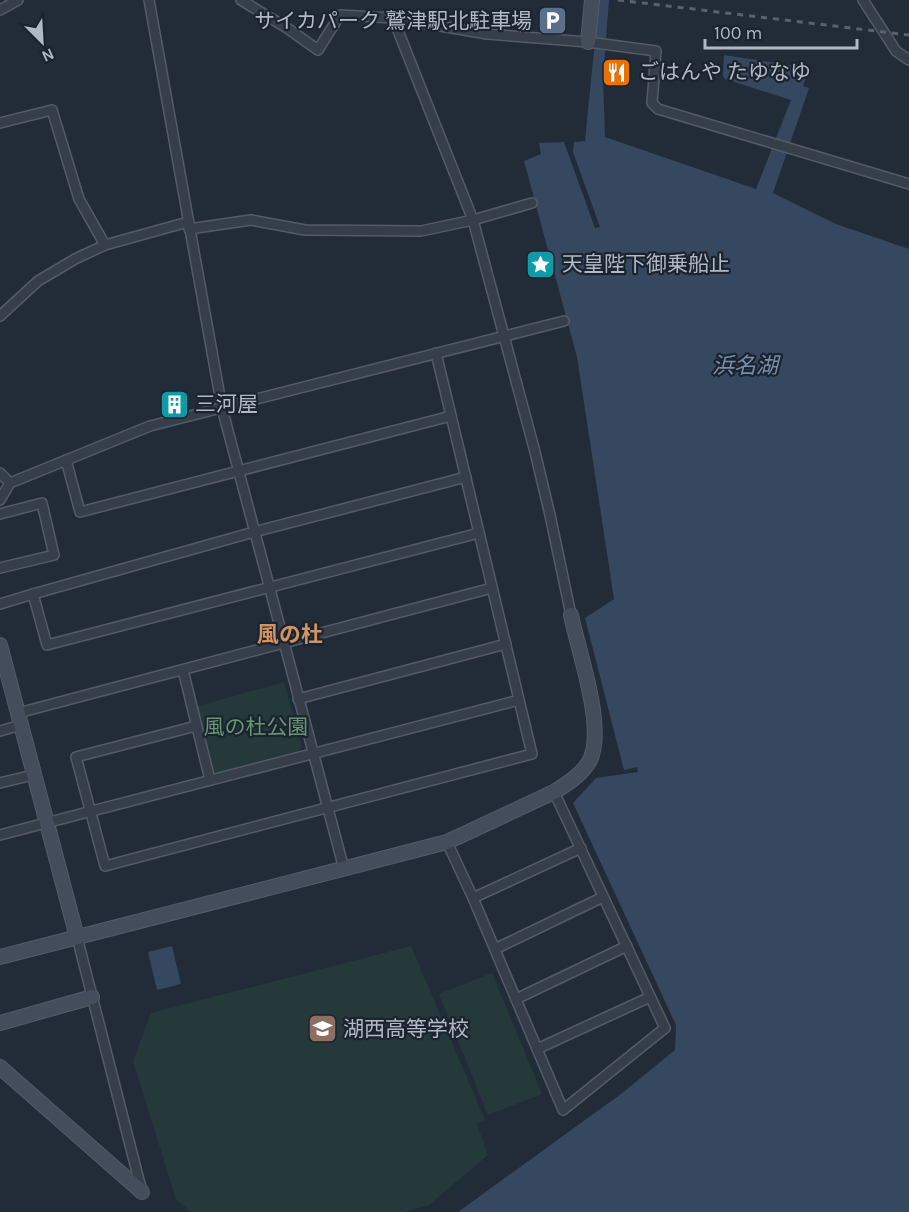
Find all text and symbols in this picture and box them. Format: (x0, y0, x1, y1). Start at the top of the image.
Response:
parking icon: サイカパーク 鷲津駅北駐車場 (537, 5, 569, 37)
place label: サイカパーク 鷲津駅北駐車場 (254, 9, 532, 33)
north arrow (12, 12, 72, 72)
scale bar (705, 12, 856, 50)
text: 100 m (714, 22, 762, 44)
text: N (39, 44, 57, 66)
restaurant icon: ごはんや たゆなゆ (601, 56, 633, 88)
place label: ごはんや たゆなゆ (638, 60, 811, 84)
place icon: 天皇陛下御乗船止 (525, 248, 557, 280)
place label: 天皇陛下御乗船止 (562, 252, 730, 276)
water label: 浜名湖 (712, 353, 781, 379)
building icon: 三河屋 (158, 388, 190, 420)
place label: 三河屋 (195, 392, 258, 416)
district label: 風の杜 (257, 622, 323, 648)
park label: 風の杜公園 (204, 715, 309, 739)
school or university icon: 湖西高等学校 (306, 1013, 338, 1045)
place label: 湖西高等学校 (343, 1017, 469, 1041)

